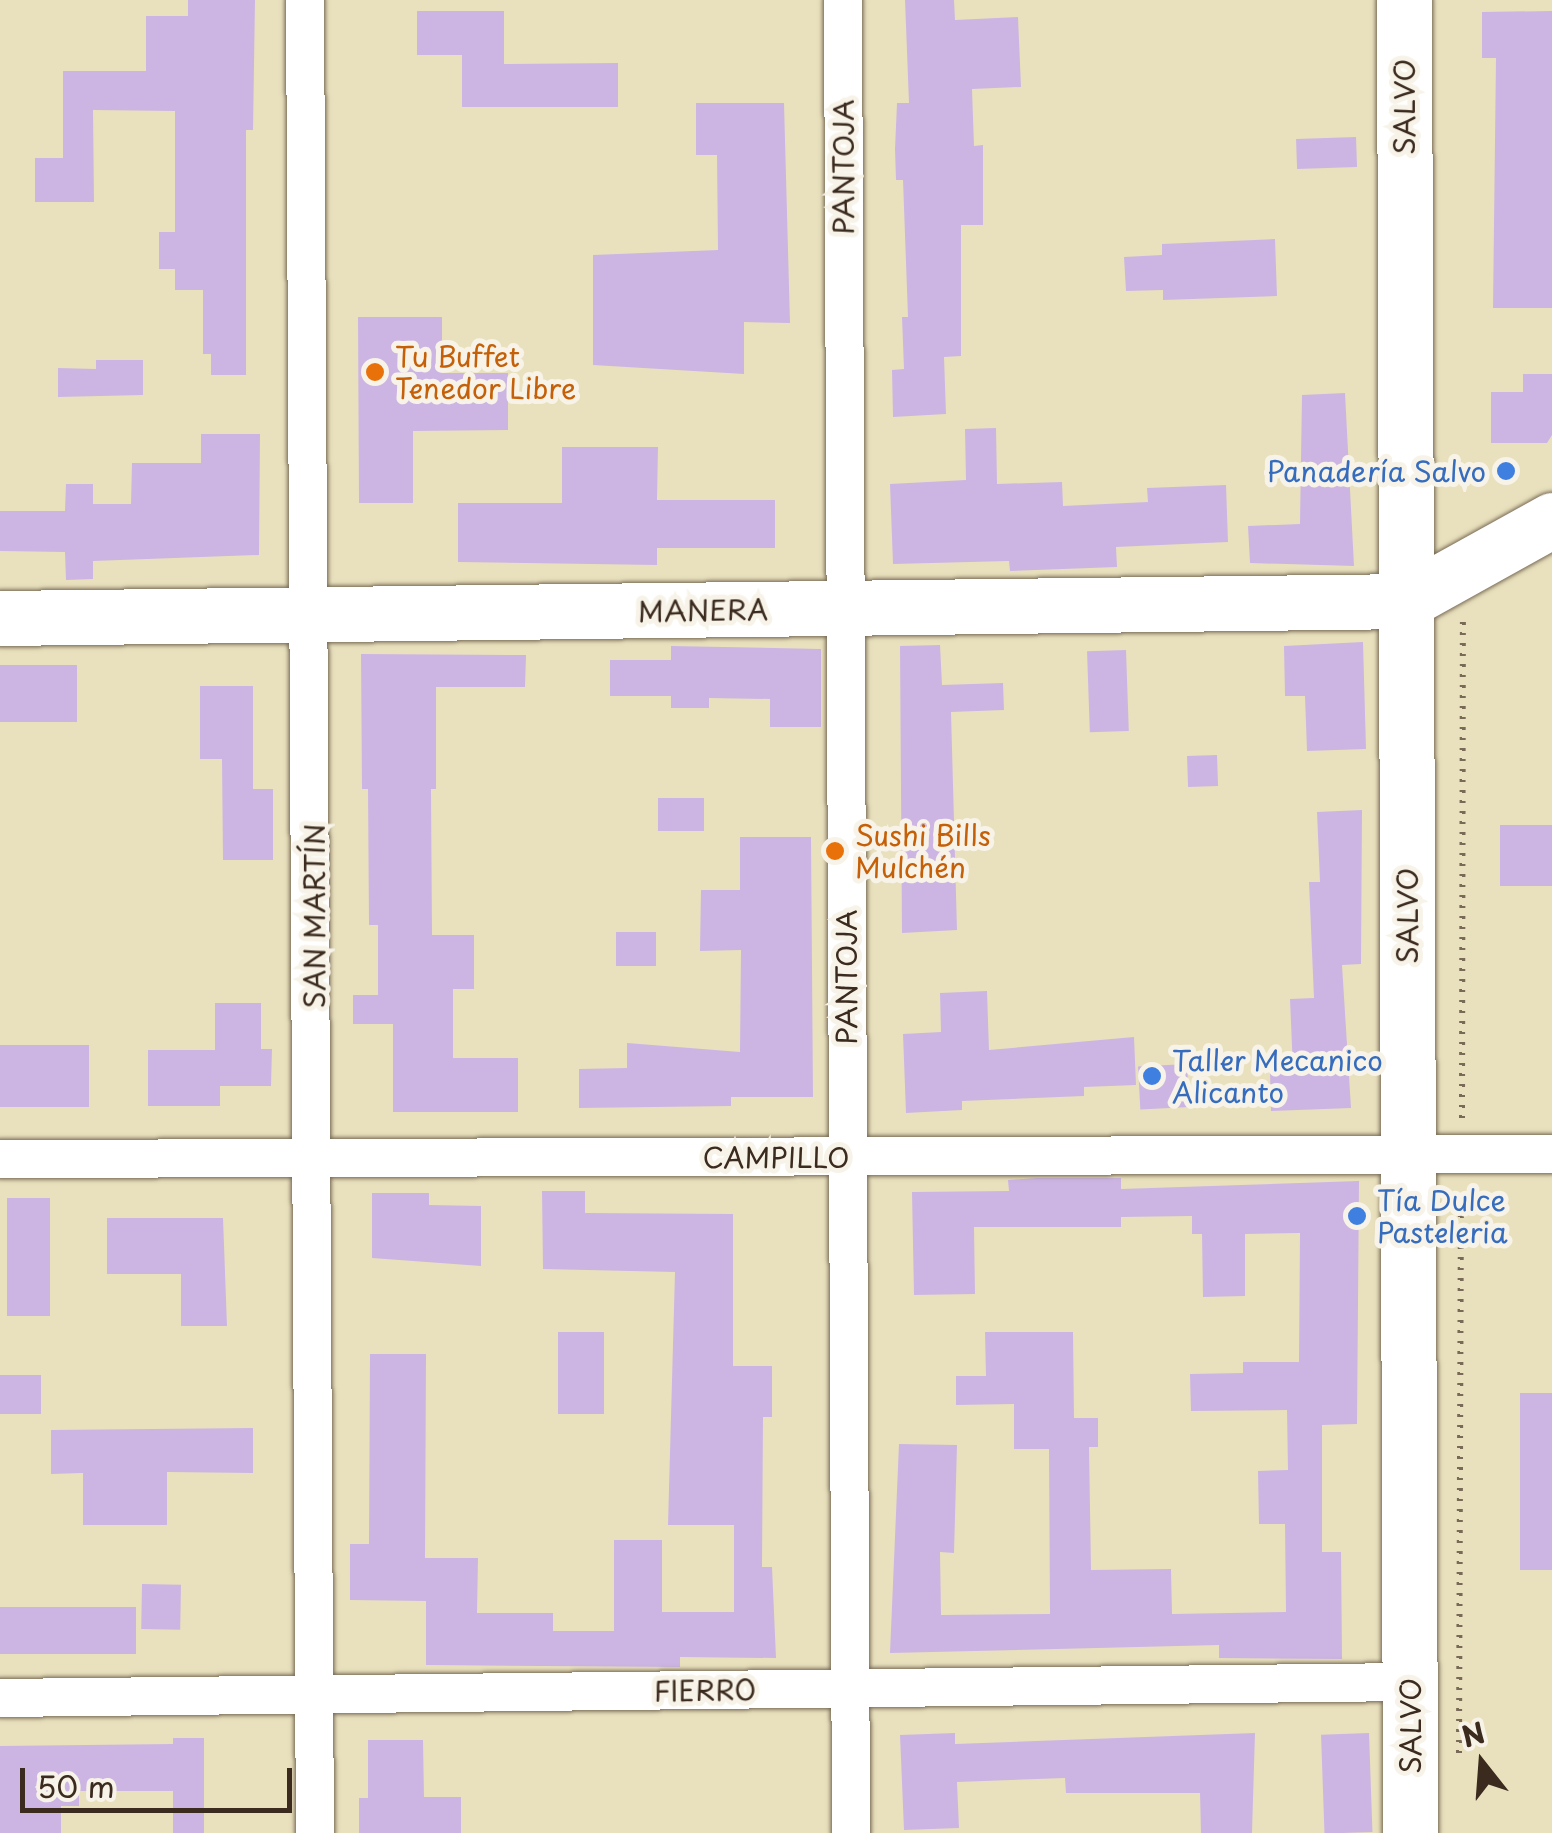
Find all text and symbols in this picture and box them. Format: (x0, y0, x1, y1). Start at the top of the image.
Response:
street label: SALVO (1387, 59, 1421, 155)
street label: PANTOJA (826, 99, 860, 235)
place label: Tu Buffet Tenedor Libre (395, 339, 577, 405)
marker: Tu Buffet Tenedor Libre (364, 361, 386, 383)
place label: Panadería Salvo (1264, 454, 1486, 488)
marker: Panadería Salvo (1495, 460, 1517, 482)
street label: MANERA (637, 592, 769, 628)
place label: Sushi Bills Mulchén (855, 818, 990, 884)
street label: SAN MARTÍN (297, 825, 331, 1007)
marker: Sushi Bills Mulchén (824, 840, 846, 862)
street label: SALVO (1390, 868, 1424, 964)
street label: PANTOJA (829, 909, 863, 1045)
place label: Taller Mecanico Alicanto (1172, 1043, 1386, 1109)
marker: Taller Mecanico Alicanto (1141, 1065, 1163, 1087)
street label: CAMPILLO (702, 1140, 850, 1174)
place label: Tía Dulce Pasteleria (1377, 1183, 1508, 1249)
marker: Tía Dulce Pasteleria (1346, 1205, 1368, 1227)
street label: FIERRO (653, 1672, 757, 1708)
street label: SALVO (1393, 1678, 1427, 1774)
text: N (1456, 1710, 1490, 1758)
north arrow (1432, 1713, 1532, 1813)
scale bar (25, 1748, 298, 1810)
text: 50 m (37, 1763, 115, 1808)

